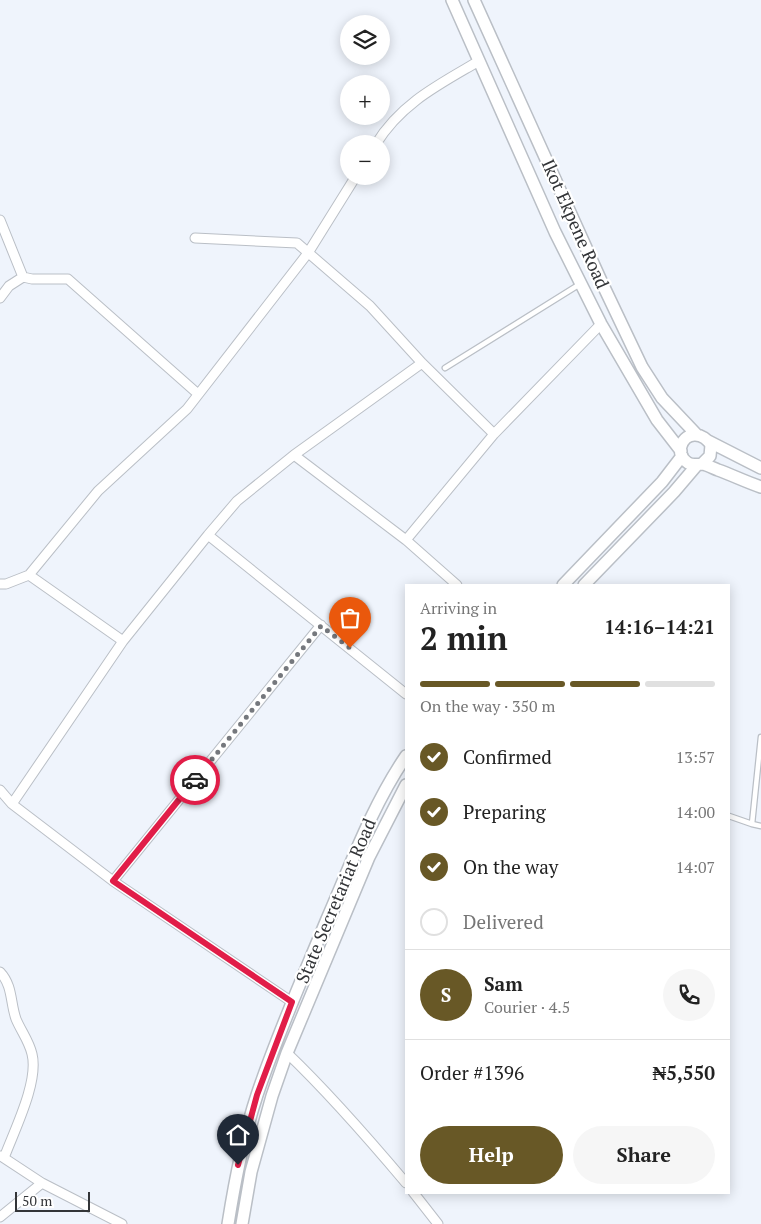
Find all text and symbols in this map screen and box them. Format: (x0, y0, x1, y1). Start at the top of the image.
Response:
map controls (340, 15, 390, 185)
button: layers (340, 15, 390, 65)
button: + (340, 75, 390, 125)
button: − (340, 135, 390, 185)
street label: Ikot Ekpene Road (537, 155, 615, 292)
pin (329, 597, 371, 648)
text: Arriving in (420, 597, 497, 619)
icon: bag (336, 604, 364, 632)
text: 14:16–14:21 (604, 614, 715, 639)
text: 2 min (420, 617, 508, 659)
text: On the way · 350 m (420, 695, 555, 717)
icon: check (420, 743, 448, 771)
text: Confirmed (463, 744, 552, 769)
text: 13:57 (676, 746, 715, 768)
courier (170, 755, 220, 805)
icon: car (181, 766, 209, 794)
icon: check (420, 798, 448, 826)
text: Preparing (463, 799, 546, 824)
text: 14:00 (676, 801, 715, 823)
street label: State Secretariat Road (289, 814, 381, 987)
icon: check (420, 853, 448, 881)
text: On the way (463, 854, 558, 879)
text: 14:07 (676, 856, 715, 878)
text: Delivered (463, 909, 544, 934)
button: phone (663, 969, 715, 1021)
text: Sam (484, 971, 523, 996)
text: S (441, 982, 451, 1007)
text: Courier · 4.5 (484, 996, 570, 1018)
text: Order #1396 (420, 1060, 524, 1085)
text: ₦5,550 (653, 1060, 715, 1085)
pin (217, 1114, 259, 1165)
icon: home (224, 1121, 252, 1149)
button: Help (420, 1126, 563, 1184)
button: Share (573, 1126, 715, 1184)
scale bar (15, 1189, 90, 1212)
text: 50 m (22, 1191, 52, 1210)

